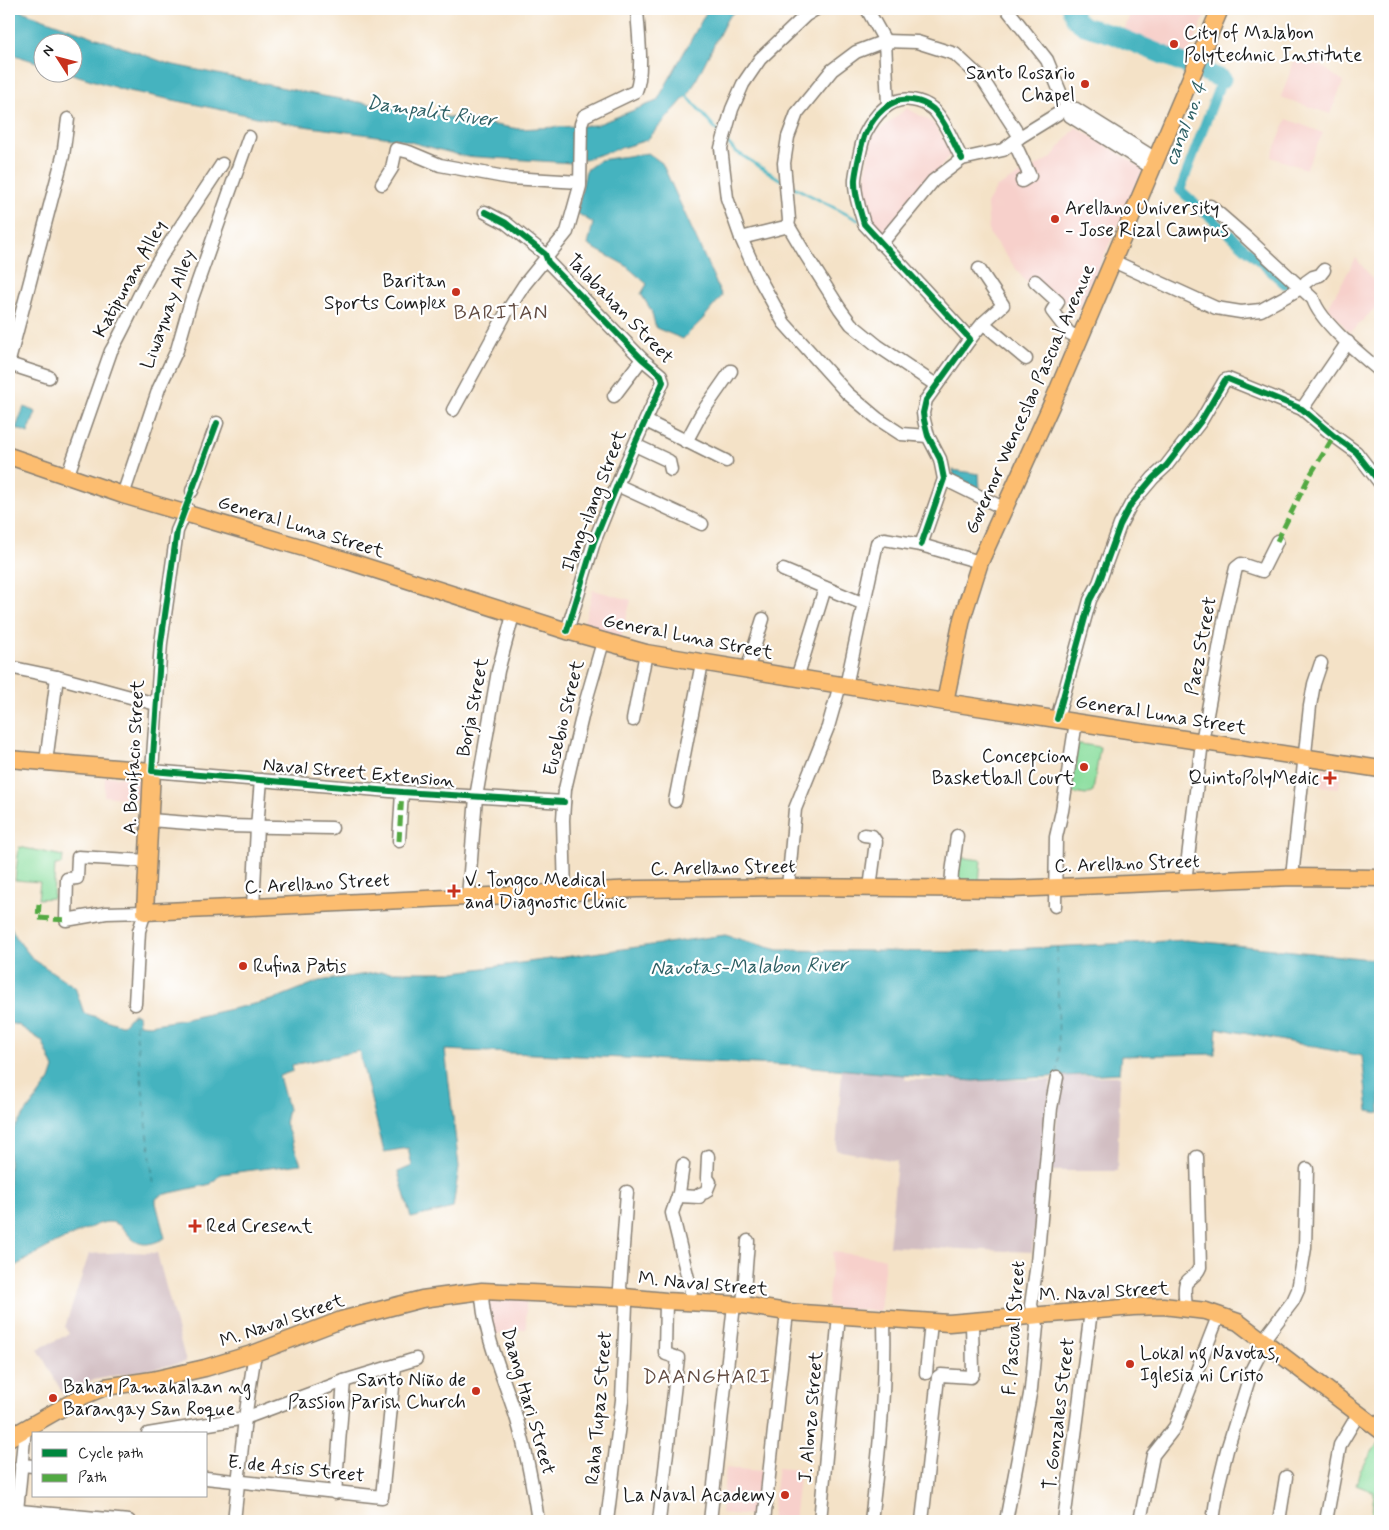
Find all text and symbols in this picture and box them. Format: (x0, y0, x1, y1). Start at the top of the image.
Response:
place label: City of Malabon Polytechnic Institute (1184, 21, 1362, 68)
north arrow (32, 32, 82, 82)
marker: City of Malabon Polytechnic Institute (1168, 38, 1180, 50)
text: N (38, 42, 58, 60)
place label: Santo Rosario Chapel (966, 61, 1075, 108)
water label: canal no. 4 (1158, 77, 1215, 170)
marker: Santo Rosario Chapel (1079, 78, 1091, 90)
water label: Dampalit River (365, 90, 500, 135)
place label: Arellano University - Jose Rizal Campus (1065, 196, 1229, 243)
marker: Arellano University - Jose Rizal Campus (1049, 213, 1061, 225)
street label: Katipunan Alley (87, 216, 173, 342)
street label: Liwayway Alley (135, 246, 201, 372)
street label: Talabahan Street (561, 249, 679, 370)
street label: Governor Wenceslao Pascual Avenue (959, 260, 1101, 538)
place label: Baritan Sports Complex (324, 269, 447, 316)
marker: Baritan Sports Complex (450, 286, 462, 298)
district label: BARITAN (453, 299, 549, 327)
street label: Ilang-ilang Street (555, 426, 634, 576)
street label: General Luna Street (215, 490, 387, 564)
street label: Paez Street (1179, 595, 1223, 697)
street label: General Luna Street (601, 608, 775, 666)
street label: Borja Street (451, 655, 496, 759)
street label: Eusebio Street (538, 658, 590, 778)
street label: A. Bonifacio Street (117, 679, 151, 835)
street label: General Luna Street (1074, 689, 1248, 741)
place label: Concepcion Basketball Court (932, 744, 1074, 791)
street label: Naval Street Extension (262, 752, 456, 794)
marker: Concepcion Basketball Court (1078, 761, 1090, 773)
place label: QuintoPolyMedic (1188, 766, 1319, 791)
marker: QuintoPolyMedic (1323, 771, 1337, 785)
street label: C. Arellano Street (1054, 849, 1200, 879)
street label: C. Arellano Street (650, 854, 796, 882)
street label: C. Arellano Street (244, 868, 390, 900)
place label: V. Tongco Medical and Diagnostic Clinic (465, 868, 628, 916)
marker: V. Tongco Medical and Diagnostic Clinic (447, 884, 461, 898)
water label: Navotas-Malabon River (650, 952, 850, 982)
place label: Rufina Patis (253, 954, 347, 979)
marker: Rufina Patis (237, 960, 249, 972)
place label: Red Cresent (206, 1214, 313, 1239)
marker: Red Cresent (188, 1219, 202, 1233)
street label: F. Pascual Street (997, 1260, 1031, 1396)
street label: M. Naval Street (637, 1266, 769, 1302)
street label: M. Naval Street (1038, 1276, 1170, 1308)
street label: M. Naval Street (216, 1288, 348, 1354)
street label: Daang Hari Street (493, 1324, 561, 1478)
street label: Raha Tupaz Street (580, 1330, 618, 1486)
street label: T. Gonzales Street (1037, 1336, 1081, 1491)
place label: Lokal ng Navotas, Iglesia ni Cristo (1140, 1341, 1279, 1389)
street label: J. Alonzo Street (793, 1350, 829, 1484)
marker: Lokal ng Navotas, Iglesia ni Cristo (1124, 1358, 1136, 1370)
district label: DAANGHARI (643, 1363, 771, 1391)
place label: Santo Niño de Passion Parish Church (288, 1368, 466, 1415)
place label: Bahay Pamahalaan ng Barangay San Roque (63, 1375, 251, 1423)
marker: Santo Niño de Passion Parish Church (470, 1385, 482, 1397)
marker: Bahay Pamahalaan ng Barangay San Roque (47, 1392, 59, 1404)
legend (32, 1432, 208, 1498)
text: Cycle path (78, 1444, 143, 1464)
street label: E. de Asis Street (226, 1449, 366, 1489)
text: Path (78, 1468, 107, 1488)
place label: La Naval Academy (623, 1483, 775, 1508)
marker: La Naval Academy (779, 1489, 791, 1501)

